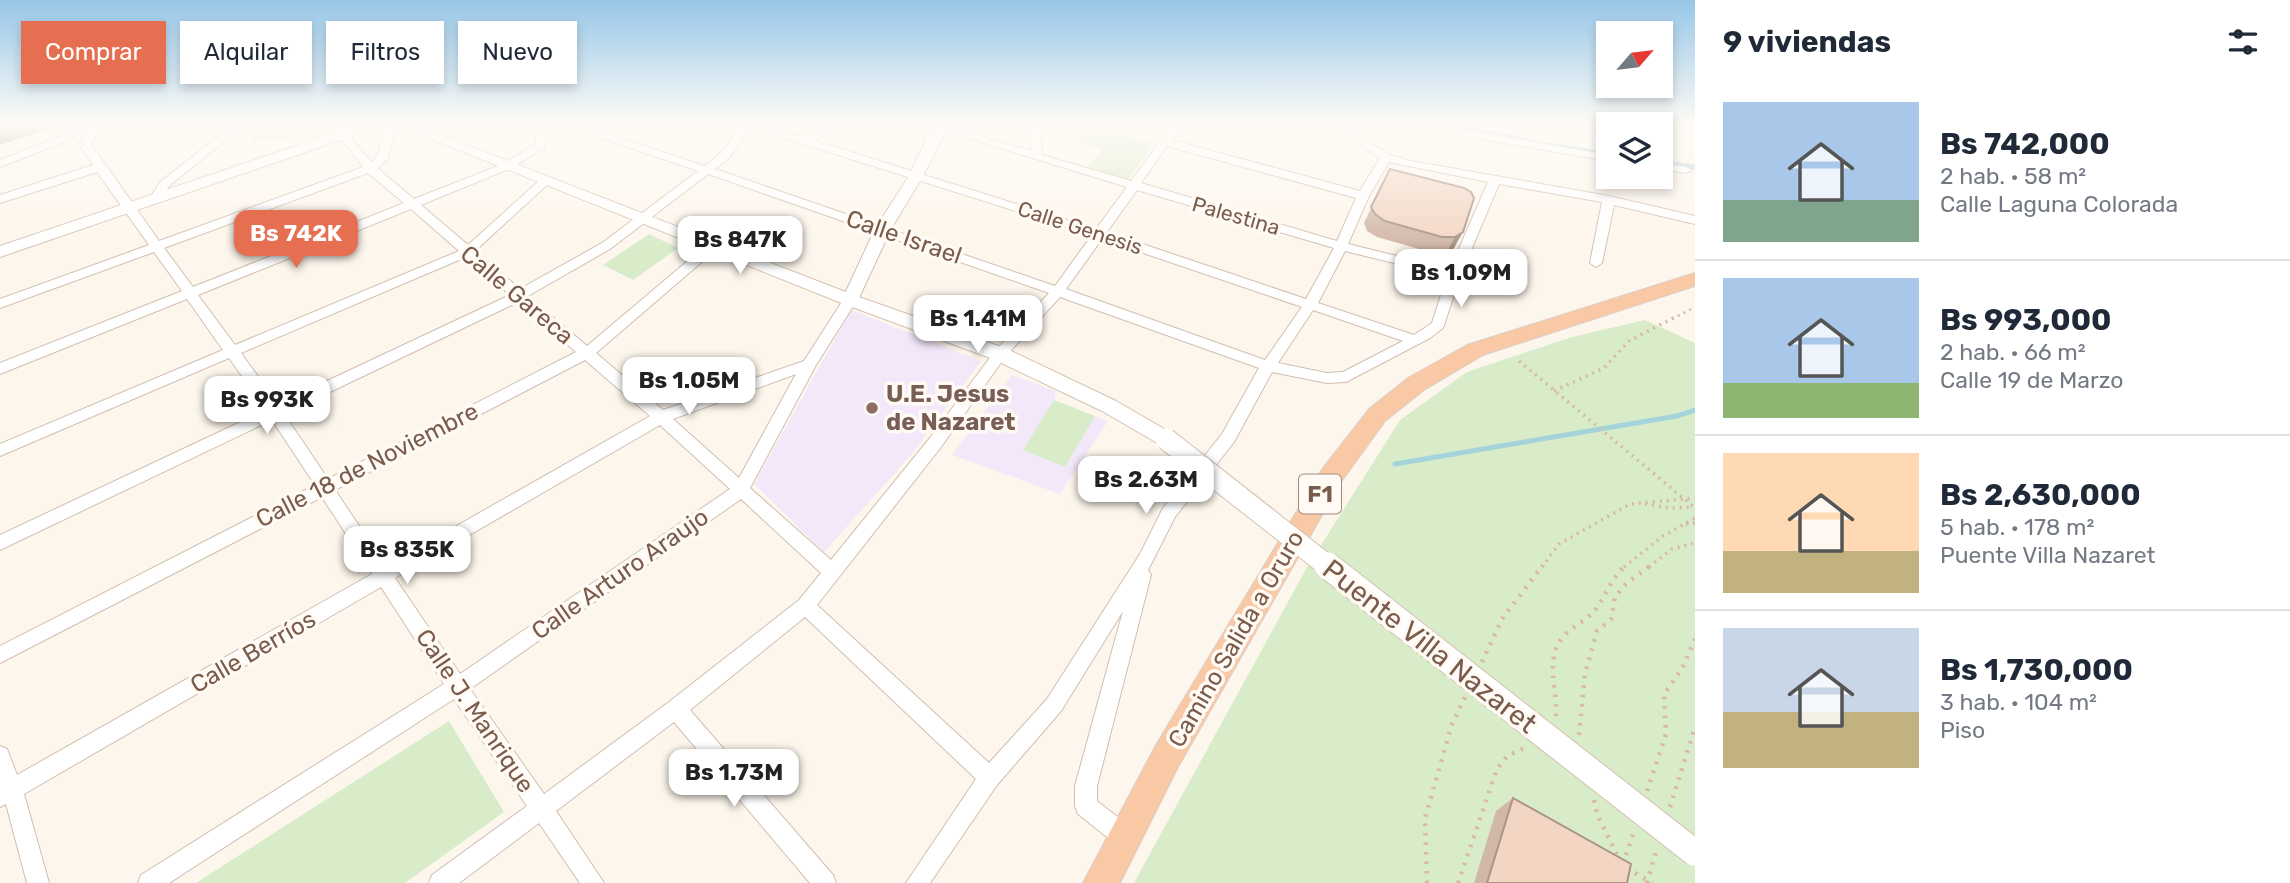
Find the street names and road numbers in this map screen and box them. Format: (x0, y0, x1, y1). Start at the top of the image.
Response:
street label: Palestina (1189, 191, 1283, 240)
street label: Calle Genesis (1015, 196, 1146, 259)
street label: Calle Israel (842, 204, 966, 270)
street label: Calle Gareca (455, 240, 579, 350)
street label: Calle 18 de Noviembre (251, 397, 483, 533)
road number: F1 (1299, 474, 1341, 514)
street label: Calle Arturo Araujo (526, 503, 714, 645)
street label: Camino Salida a Oruro (1163, 526, 1309, 752)
street label: Puente Villa Nazaret (1316, 553, 1543, 740)
street label: Calle Berríos (185, 605, 321, 699)
street label: Calle J. Manrique (410, 624, 540, 798)

